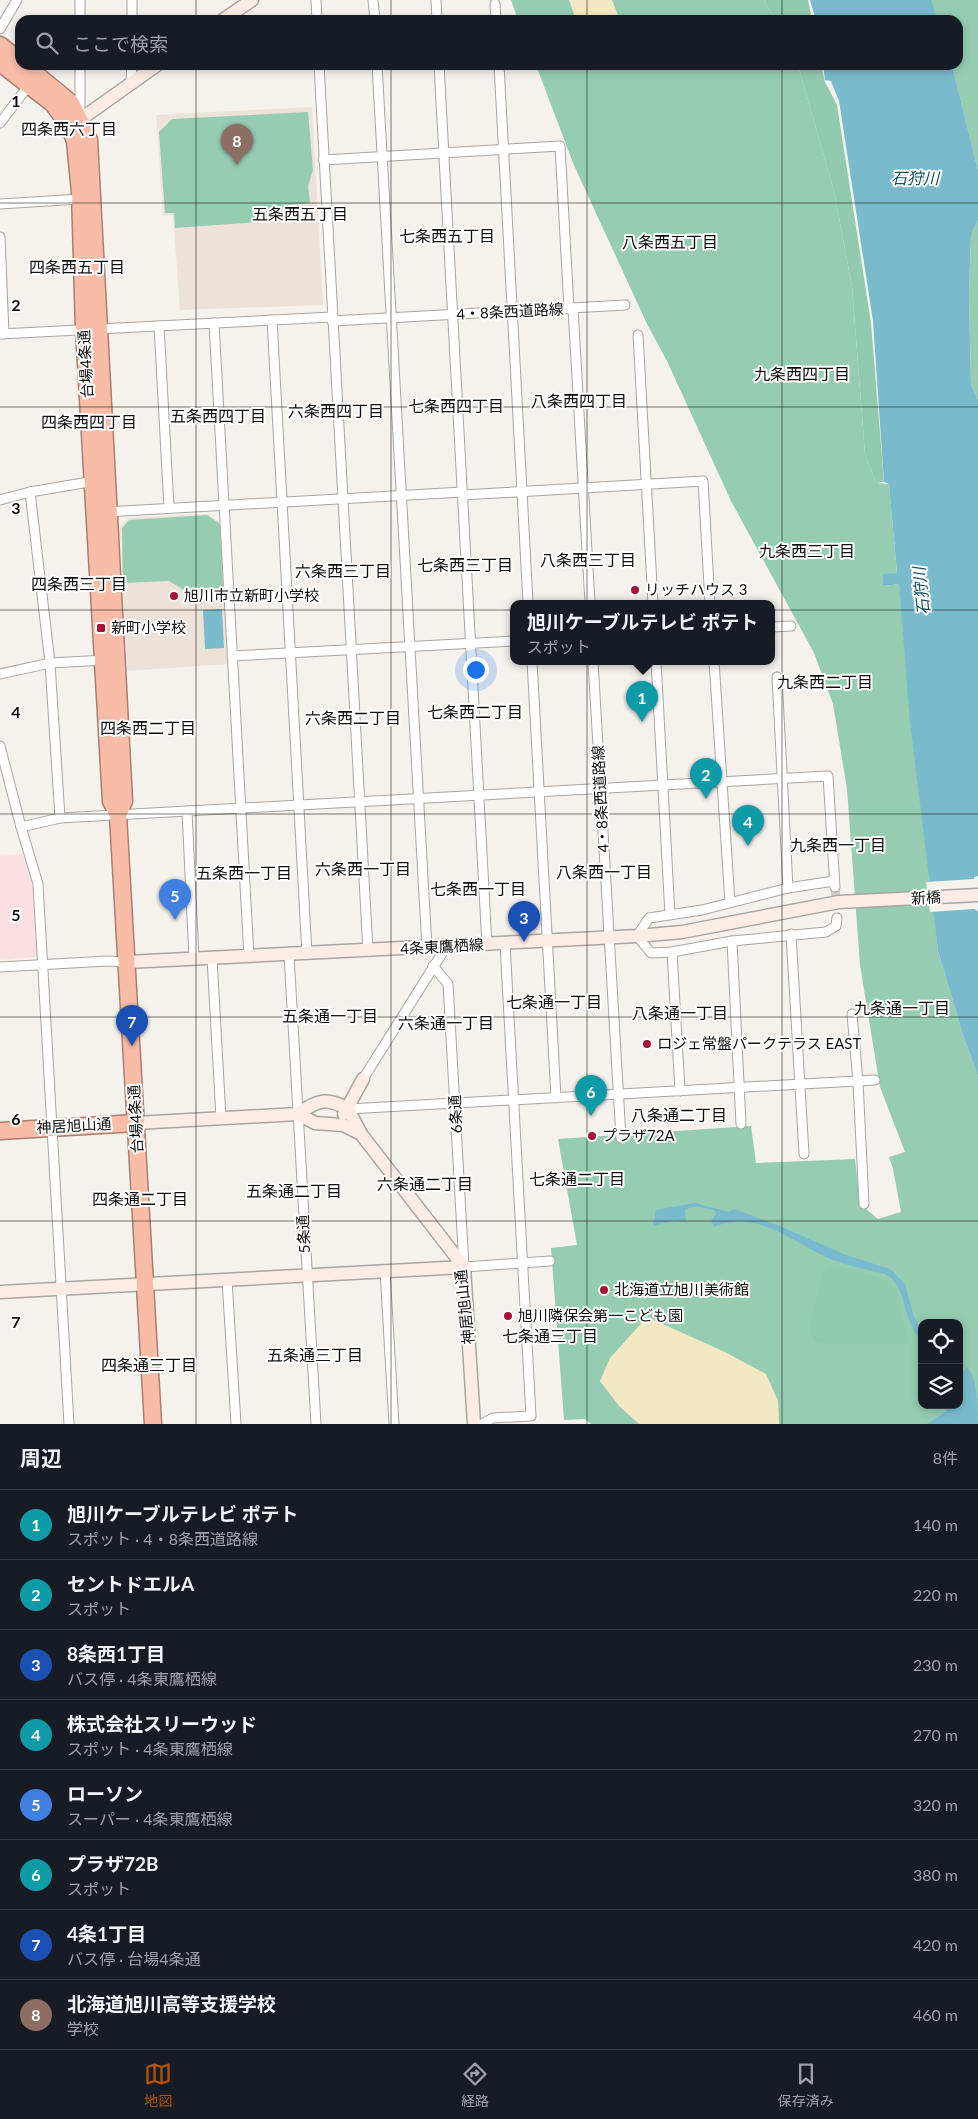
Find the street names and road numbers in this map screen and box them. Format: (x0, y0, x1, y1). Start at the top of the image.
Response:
street label: 4・8条西道路線 (456, 299, 564, 323)
street label: 台場4条通 (74, 329, 96, 399)
street label: 4・8条西道路線 (588, 745, 612, 853)
street label: 新橋 (910, 887, 941, 907)
street label: 4条東鷹栖線 (400, 935, 484, 957)
street label: 台場4条通 (124, 1084, 146, 1154)
street label: 6条通 (445, 1094, 465, 1134)
street label: 神居旭山通 (36, 1114, 112, 1136)
street label: 5条通 (293, 1214, 313, 1254)
street label: 神居旭山通 (451, 1269, 477, 1345)

